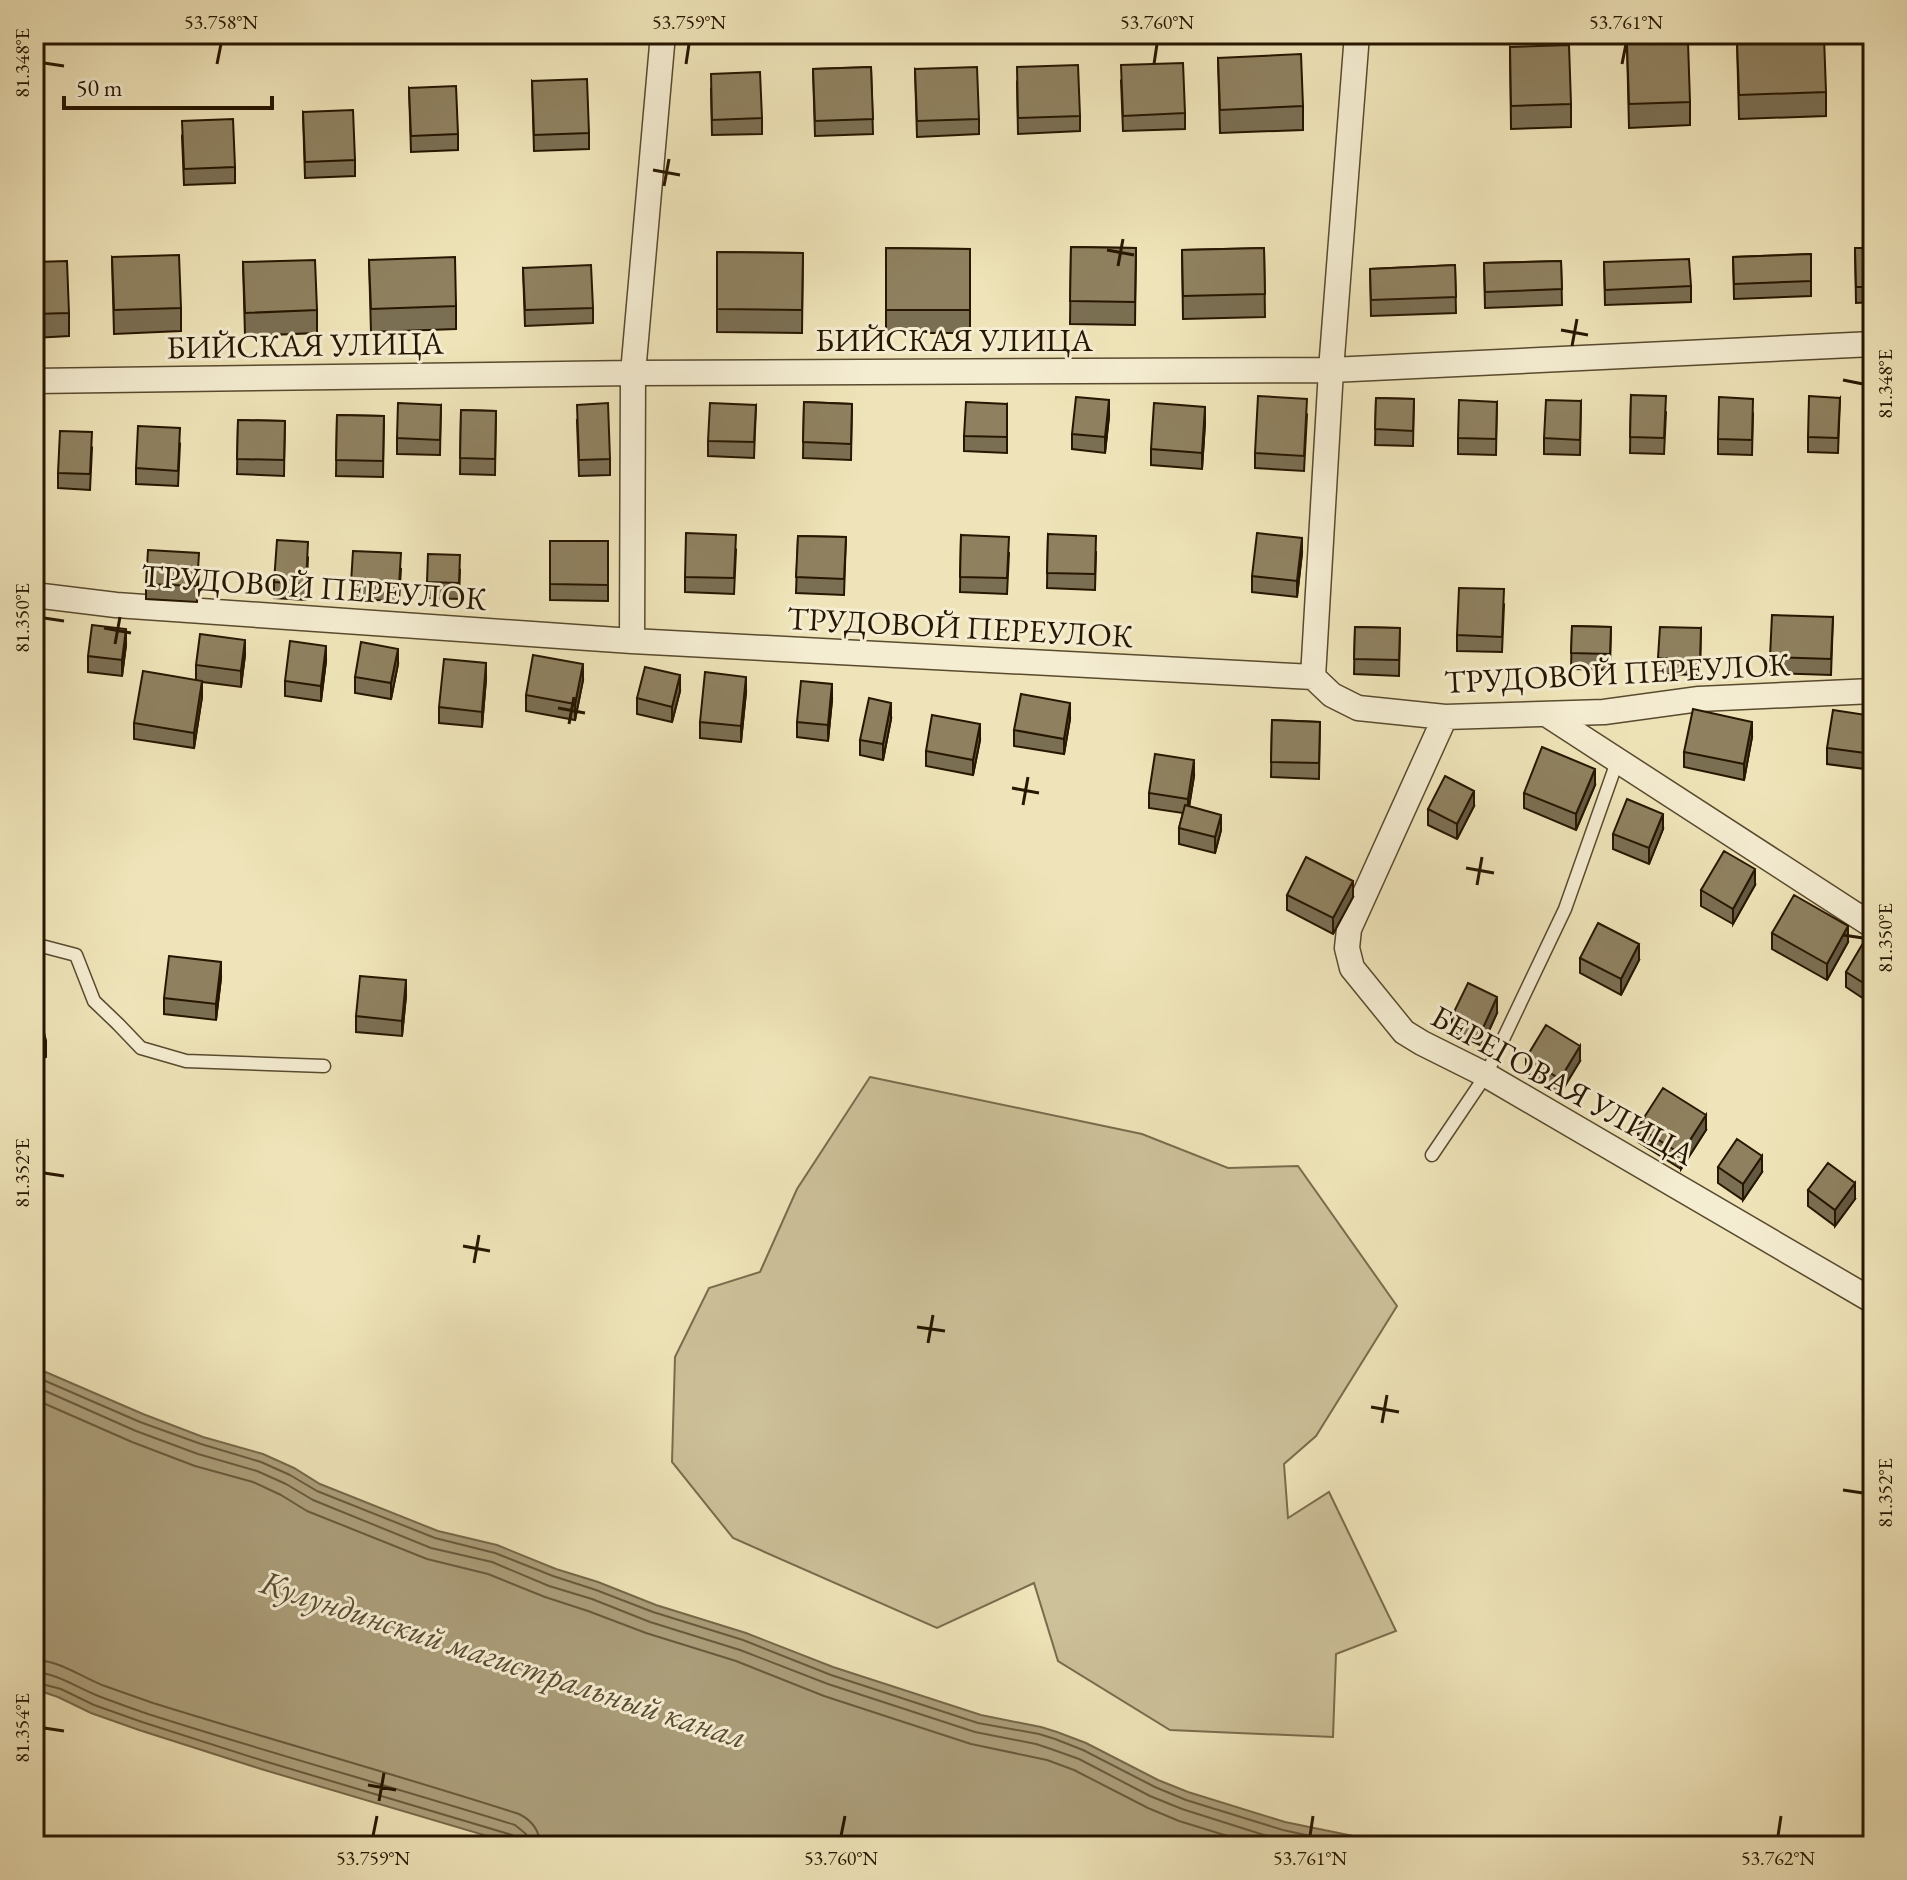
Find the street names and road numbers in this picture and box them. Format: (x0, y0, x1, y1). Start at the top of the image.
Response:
street label: БИЙСКАЯ УЛИЦА (815, 319, 1094, 361)
street label: БИЙСКАЯ УЛИЦА (166, 322, 445, 368)
street label: ТРУДОВОЙ ПЕРЕУЛОК (140, 554, 489, 620)
street label: ТРУДОВОЙ ПЕРЕУЛОК (786, 597, 1135, 657)
street label: ТРУДОВОЙ ПЕРЕУЛОК (1443, 643, 1792, 703)
street label: БЕРЕГОВАЯ УЛИЦА (1424, 995, 1703, 1175)

